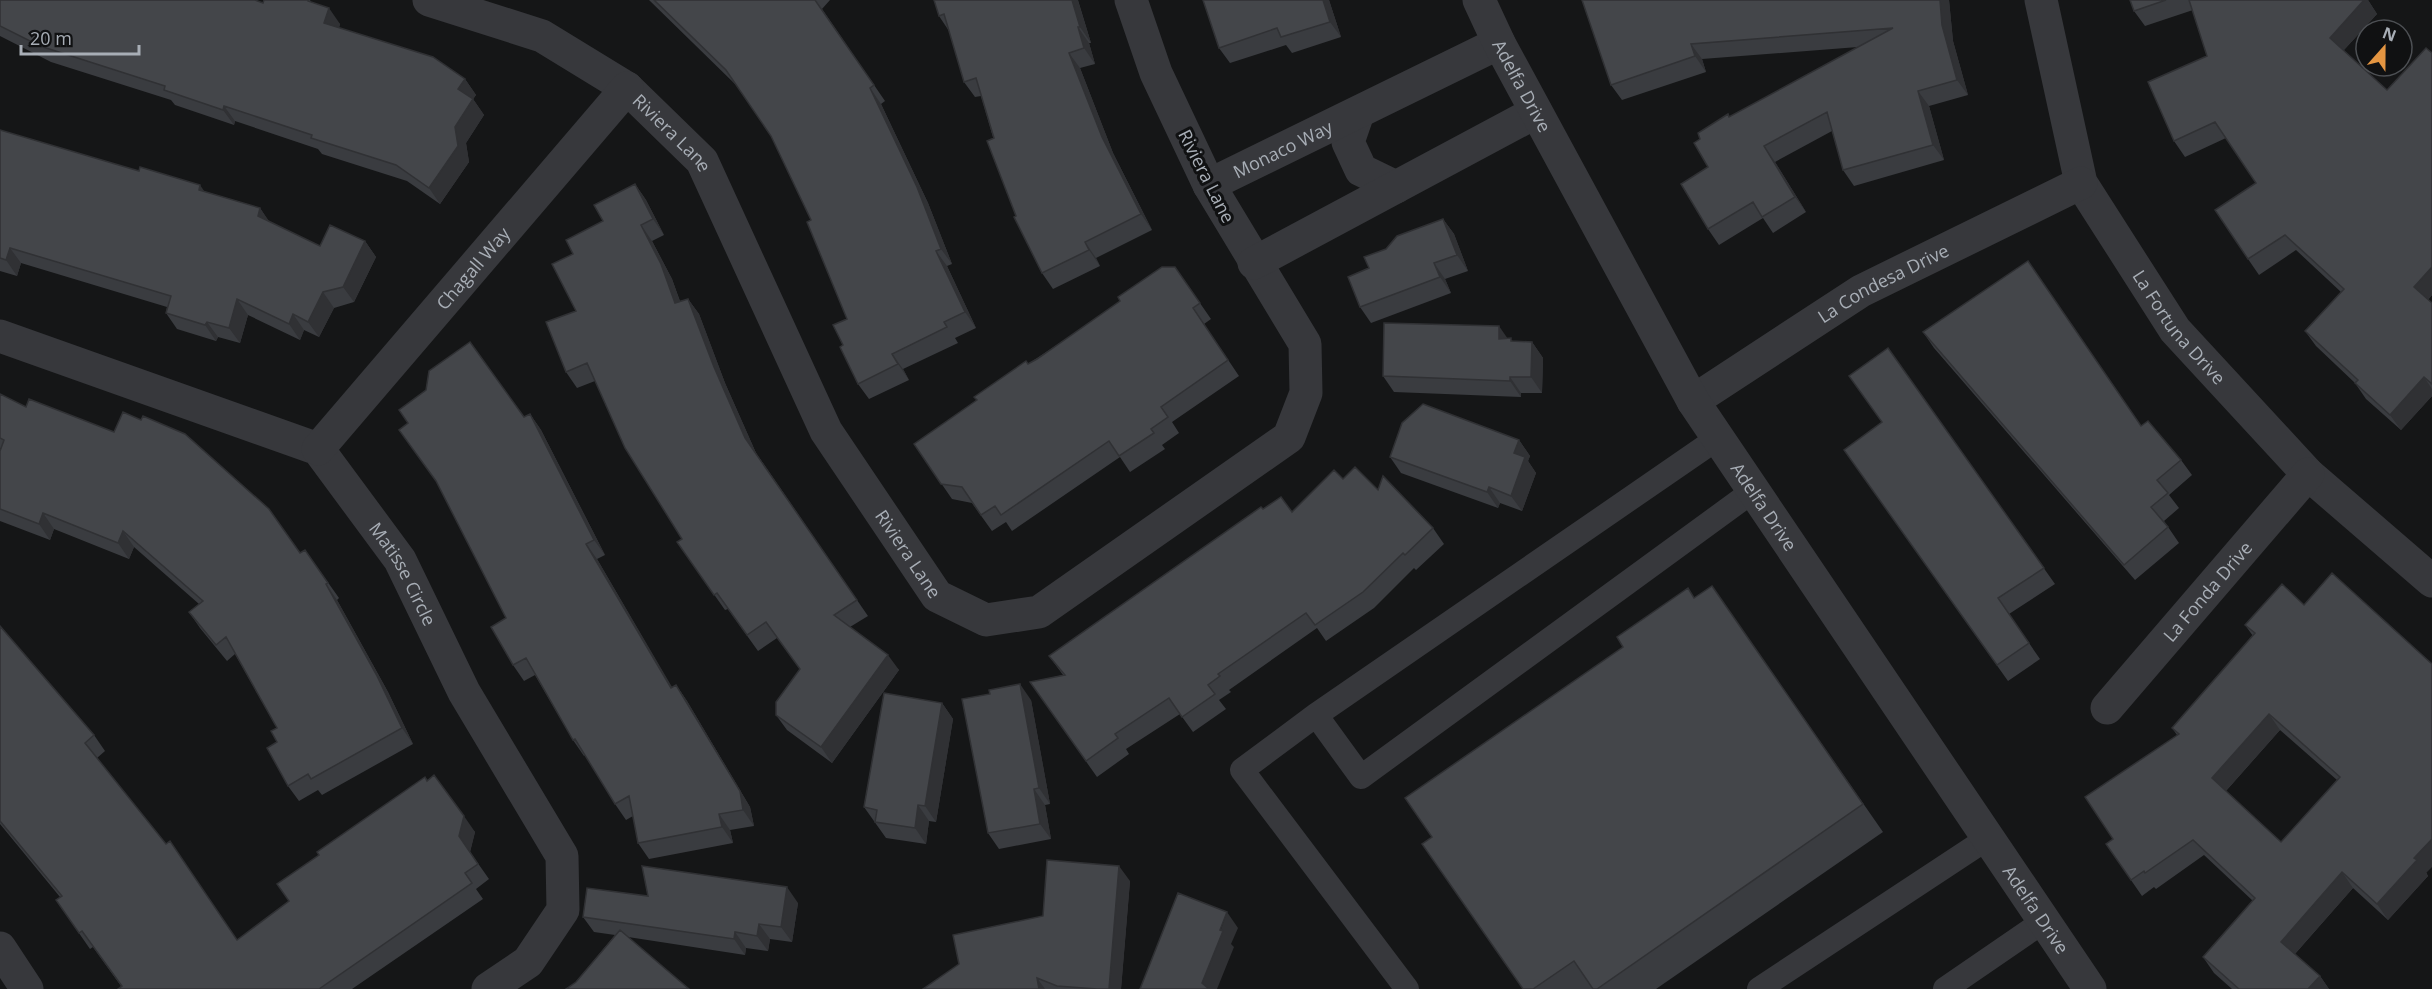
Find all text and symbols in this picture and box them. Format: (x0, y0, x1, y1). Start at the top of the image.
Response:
scale bar (21, 18, 140, 56)
north arrow (2354, 18, 2414, 78)
text: N (2379, 21, 2399, 47)
text: 20 m (30, 26, 72, 50)
street label: Adelfa Drive (1487, 35, 1557, 136)
street label: Riviera Lane (628, 88, 717, 175)
street label: Monaco Way (1229, 114, 1337, 183)
street label: Riviera Lane (1173, 125, 1241, 227)
street label: Chagall Way (431, 221, 516, 315)
street label: La Condesa Drive (1813, 238, 1953, 328)
street label: La Fortuna Drive (2128, 265, 2231, 389)
street label: Adelfa Drive (1726, 458, 1803, 556)
street label: Riviera Lane (870, 505, 947, 603)
street label: Matisse Circle (364, 517, 442, 629)
street label: La Fonda Drive (2157, 536, 2257, 646)
street label: Adelfa Drive (1998, 860, 2075, 958)

